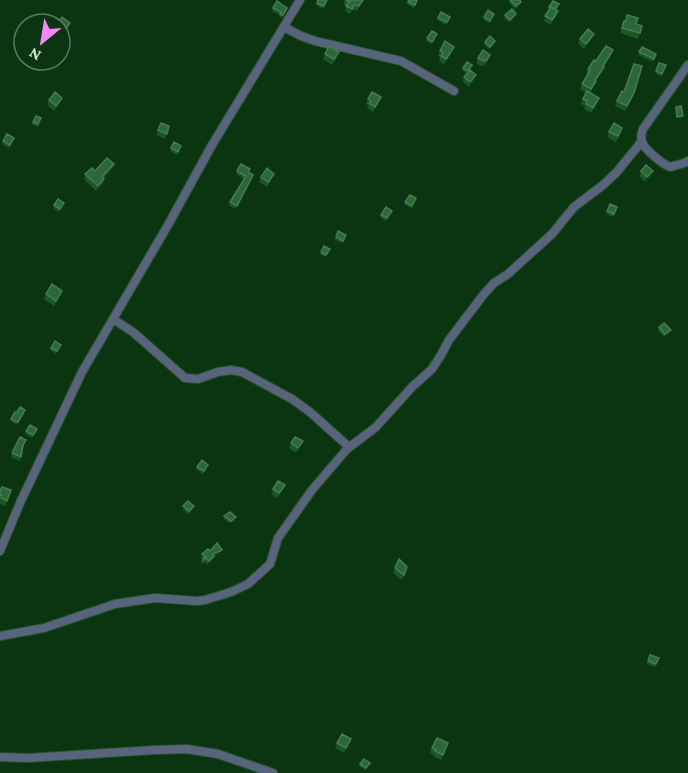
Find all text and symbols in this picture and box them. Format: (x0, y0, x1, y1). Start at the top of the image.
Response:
north arrow (12, 12, 72, 72)
text: N (26, 44, 44, 65)

